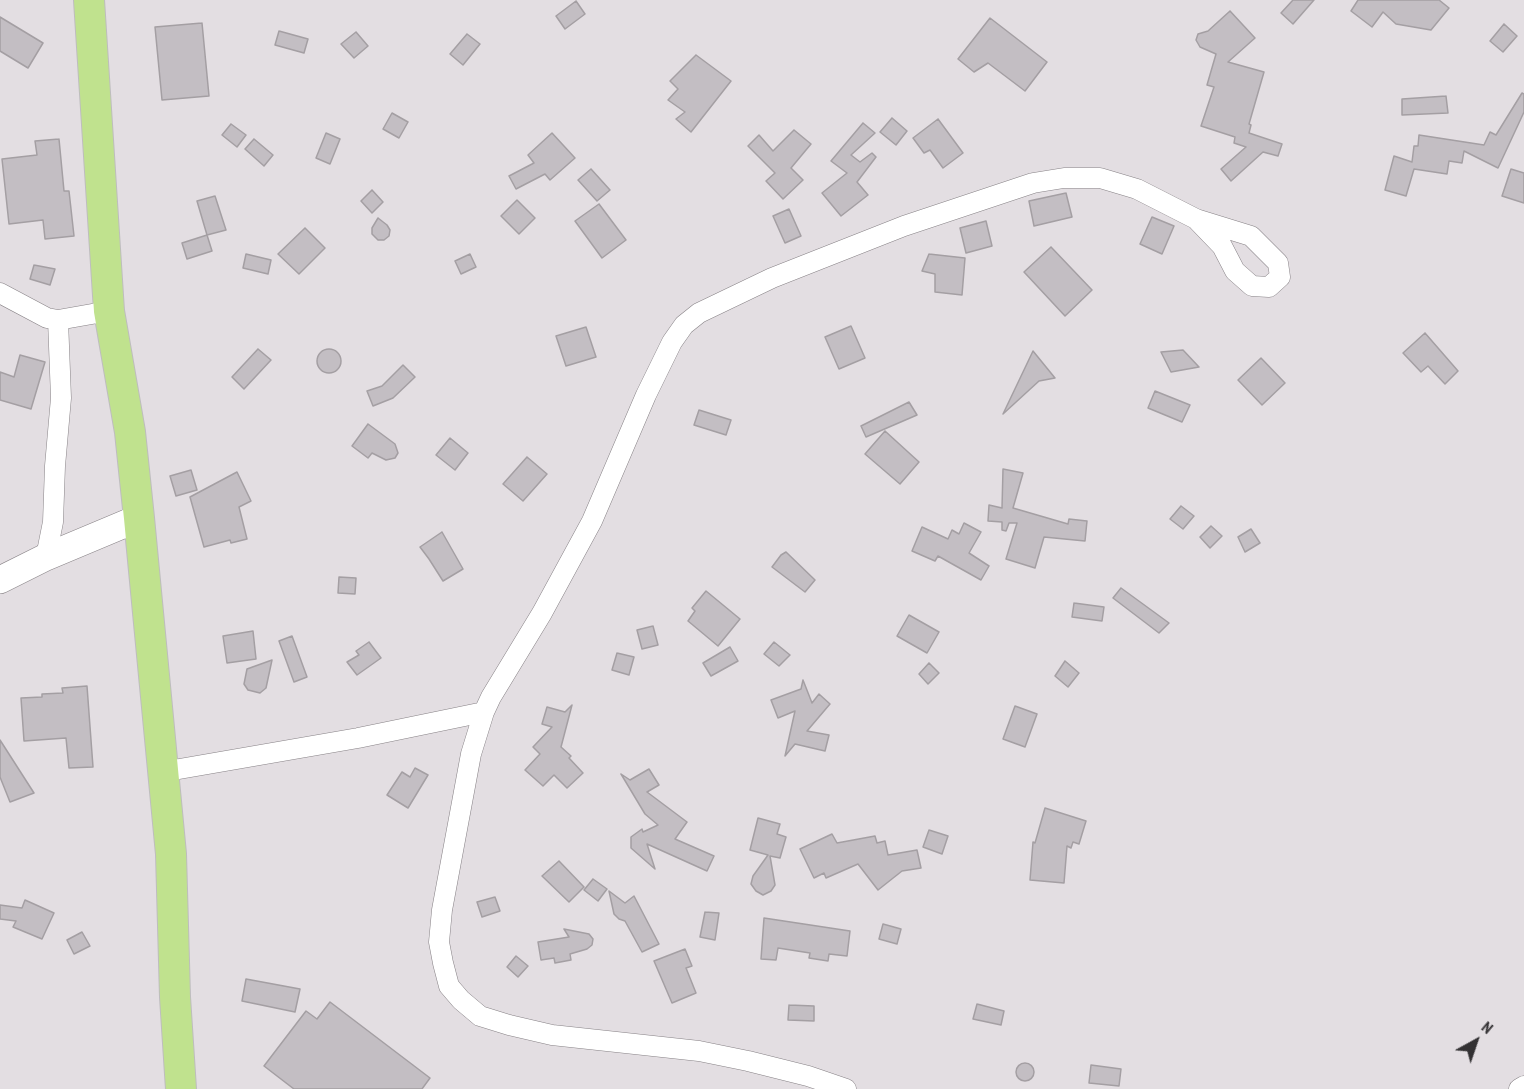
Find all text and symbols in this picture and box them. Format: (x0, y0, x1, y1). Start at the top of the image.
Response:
north arrow (1446, 1011, 1506, 1071)
text: N (1478, 1017, 1497, 1038)

